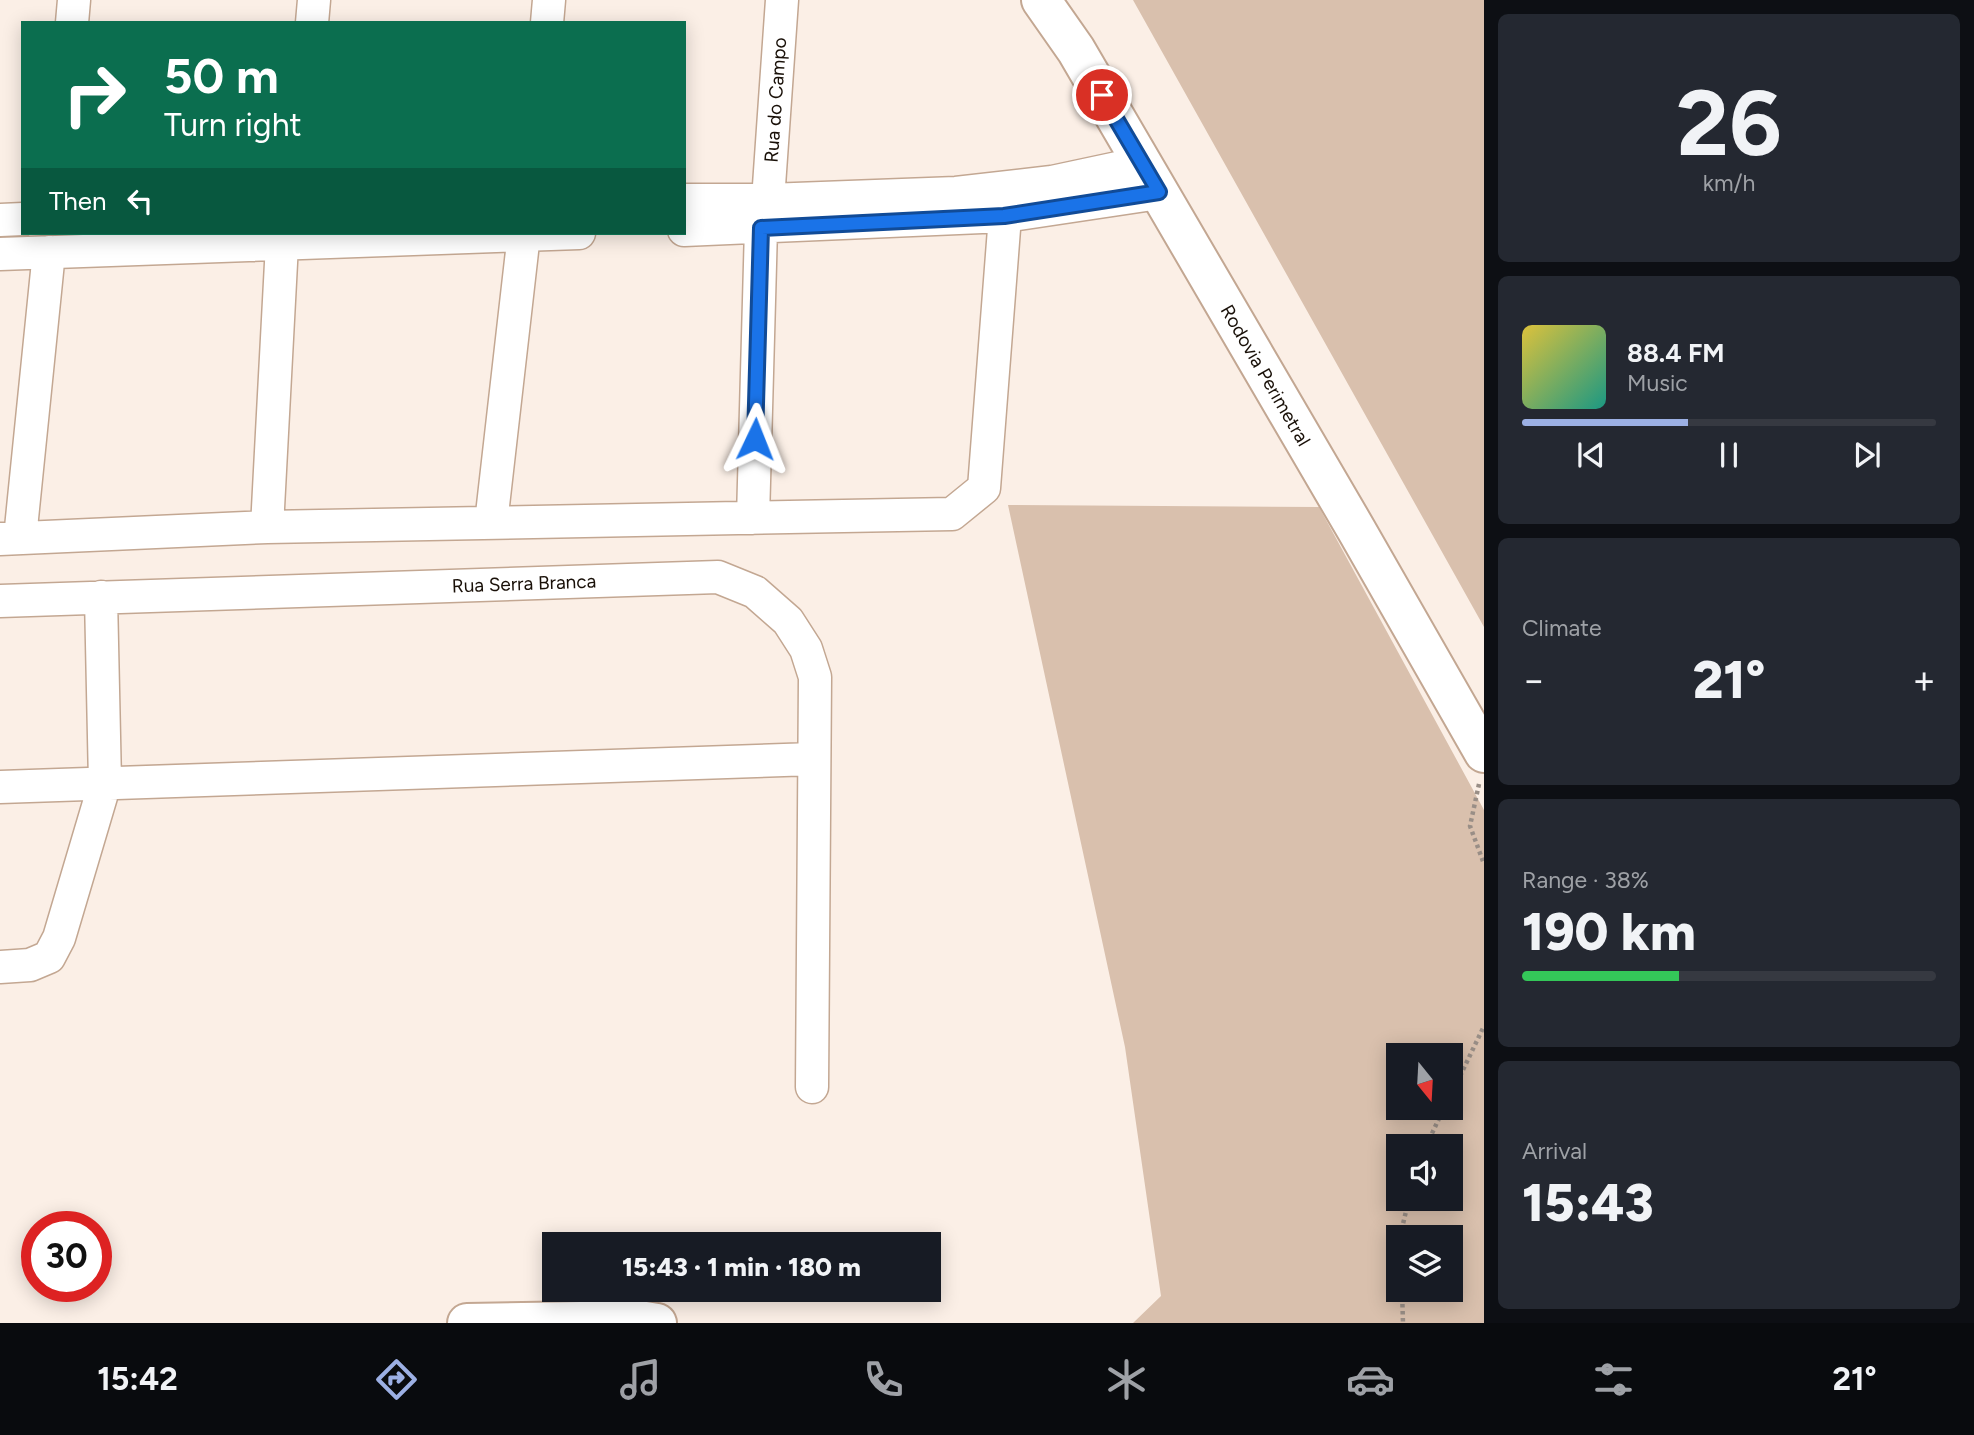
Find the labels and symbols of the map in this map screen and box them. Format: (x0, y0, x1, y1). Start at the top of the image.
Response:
street label: Rua do Campo (760, 37, 791, 163)
pin (1072, 65, 1132, 125)
street label: Rodovia Perimetral (1216, 300, 1315, 450)
position arrow (718, 402, 792, 476)
street label: Rua Serra Branca (451, 569, 597, 598)
north arrow (1386, 1043, 1463, 1120)
speed limit sign: 30 (21, 1211, 112, 1302)

